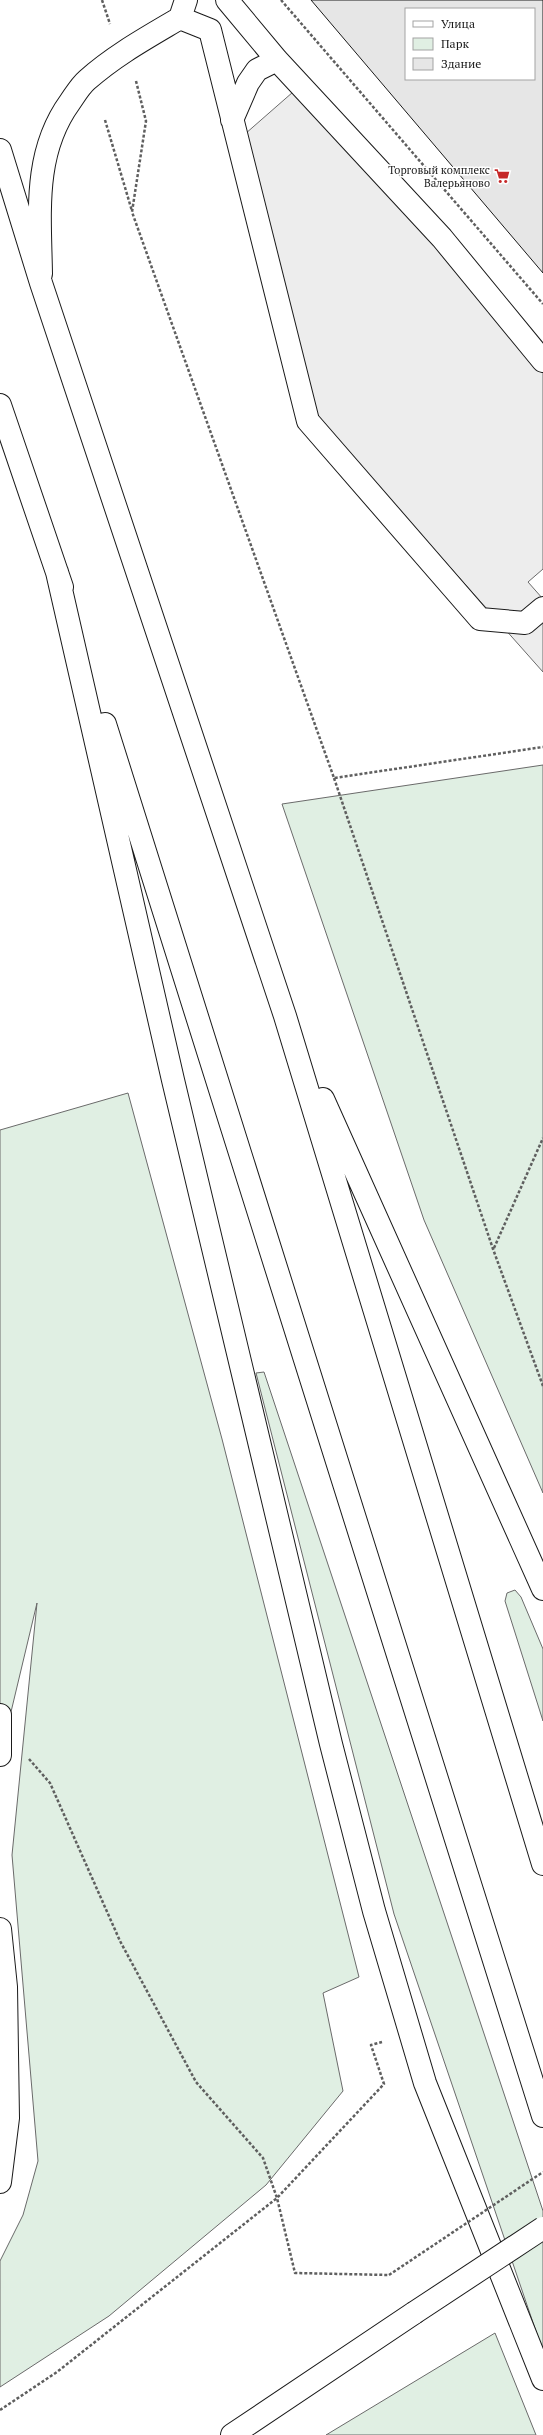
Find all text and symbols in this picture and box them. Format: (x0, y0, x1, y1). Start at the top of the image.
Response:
legend (405, 8, 535, 80)
text: Улица (441, 16, 475, 31)
text: Парк (441, 36, 469, 51)
text: Здание (441, 56, 481, 71)
place label: Торговый комплекс Валерьяново (388, 163, 490, 190)
supermarket icon: Торговый комплекс Валерьяново (493, 167, 511, 185)

